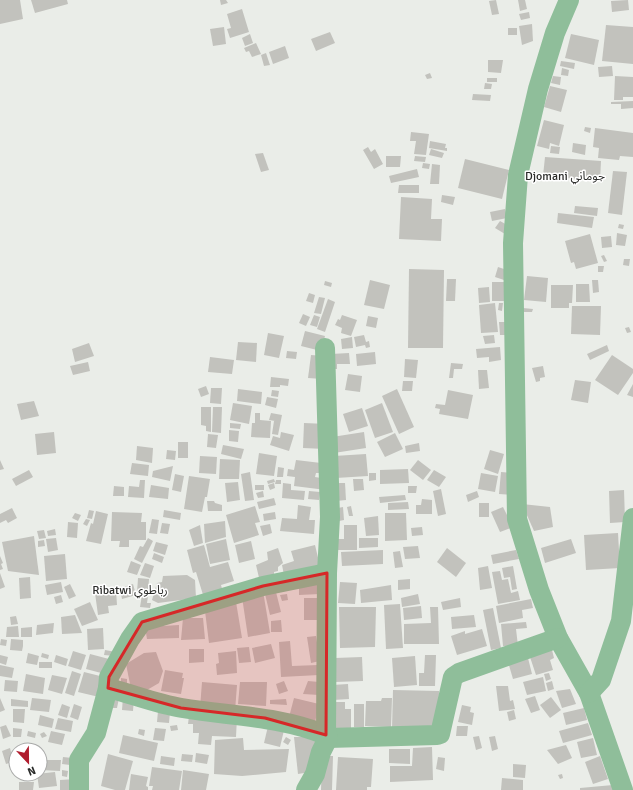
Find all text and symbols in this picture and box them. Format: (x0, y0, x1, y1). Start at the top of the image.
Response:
district label: Djomani جوماني (525, 169, 605, 185)
district label: Ribatwi رباطوي (92, 583, 168, 599)
north arrow (8, 742, 48, 782)
text: N (26, 763, 38, 778)

